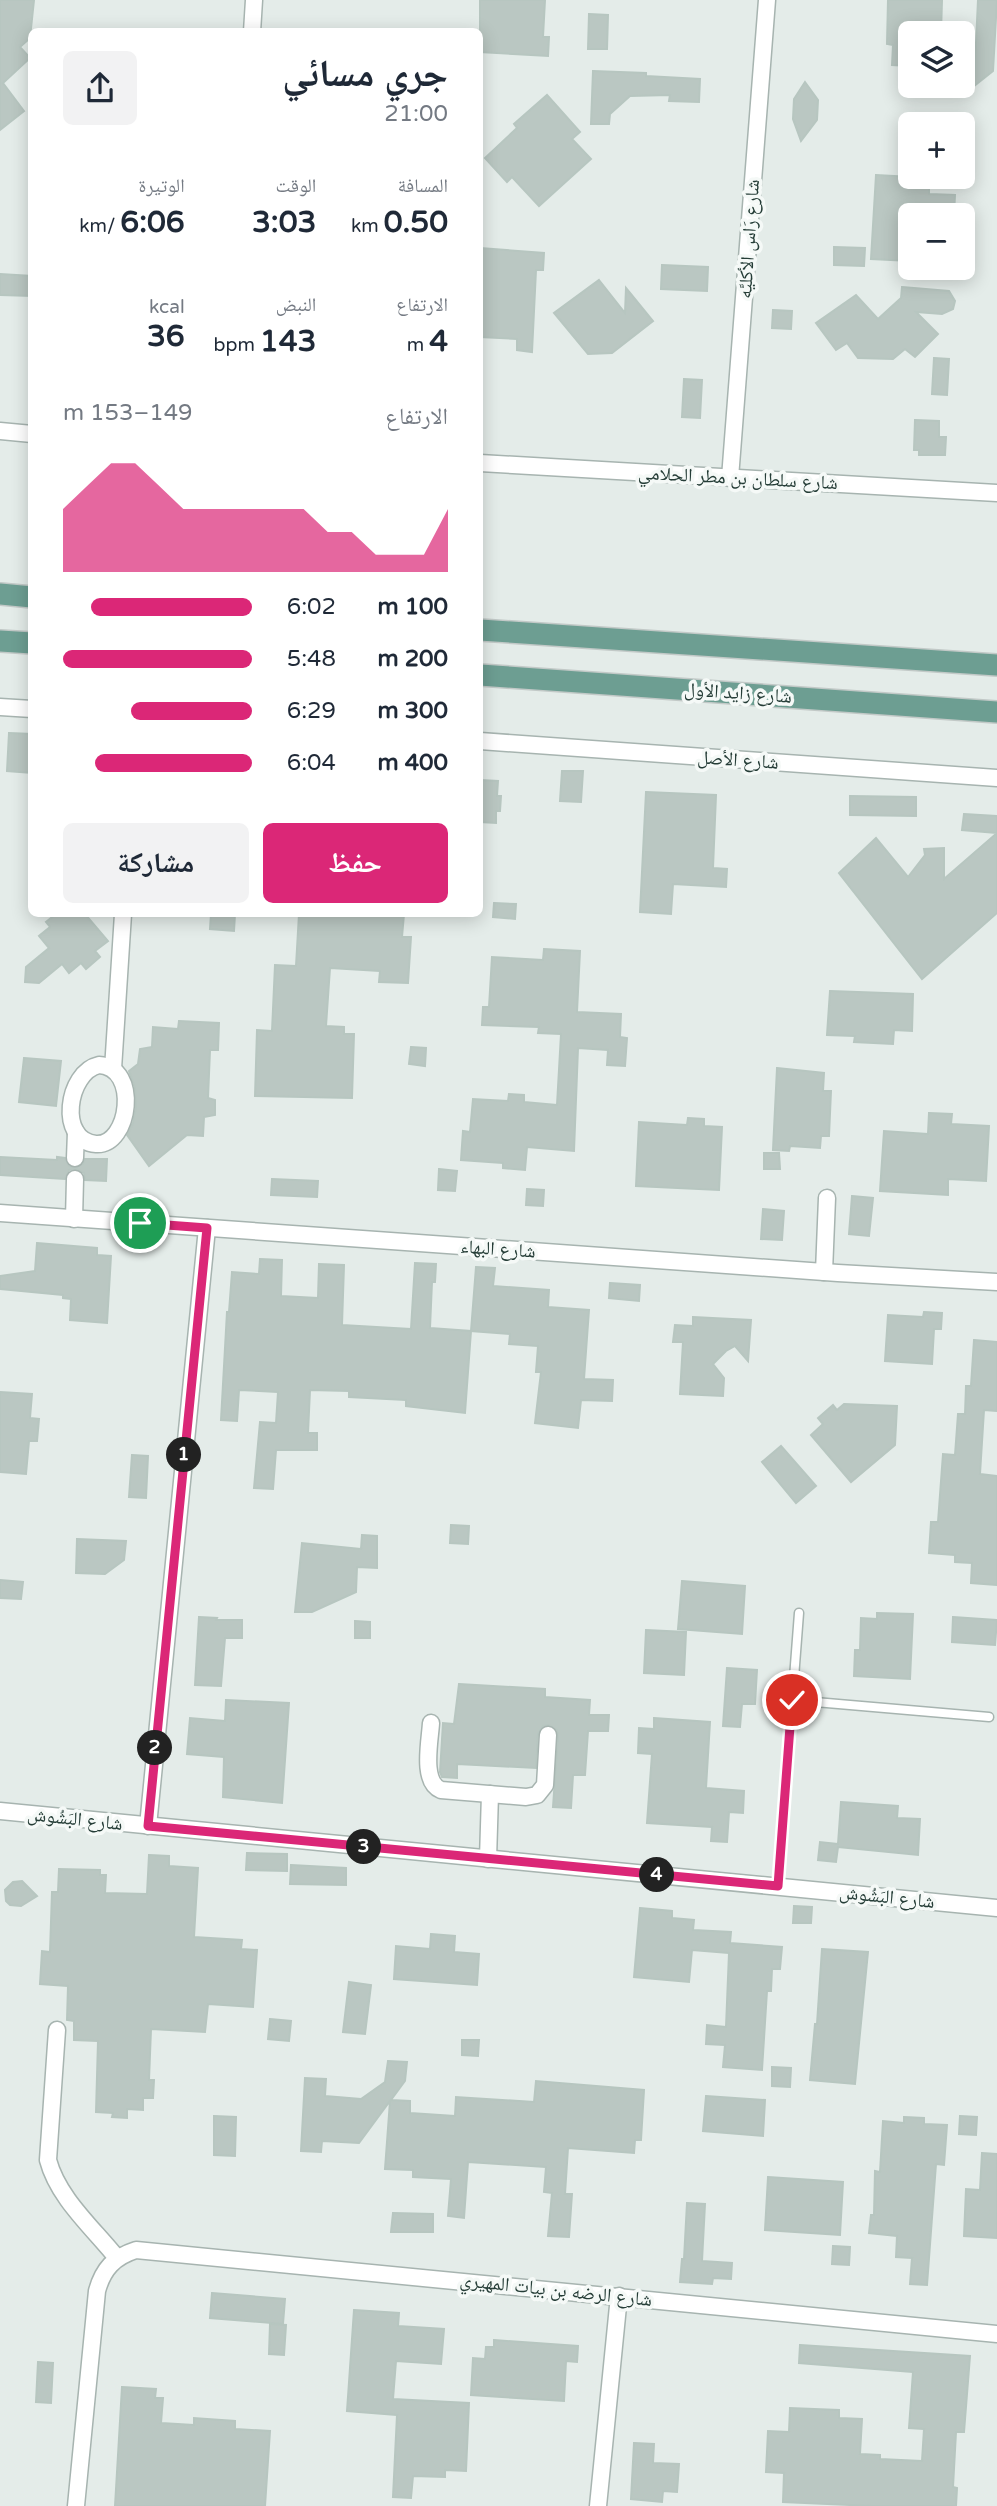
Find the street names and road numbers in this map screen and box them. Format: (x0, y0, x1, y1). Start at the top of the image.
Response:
street label: شارع رَاس الأكليَّه (734, 179, 764, 299)
street label: شارع سلطان بن مطر الحلامي (637, 462, 838, 498)
street label: شارع زايد الأول (683, 678, 793, 708)
street label: شارع الأصل (697, 746, 779, 774)
street label: شارع البهاء (460, 1235, 536, 1263)
street label: شارع البَشُوش (26, 1803, 124, 1835)
street label: شارع البَشُوش (838, 1881, 936, 1913)
street label: شارع الرضه بن بيات المهيري (458, 2269, 653, 2315)

